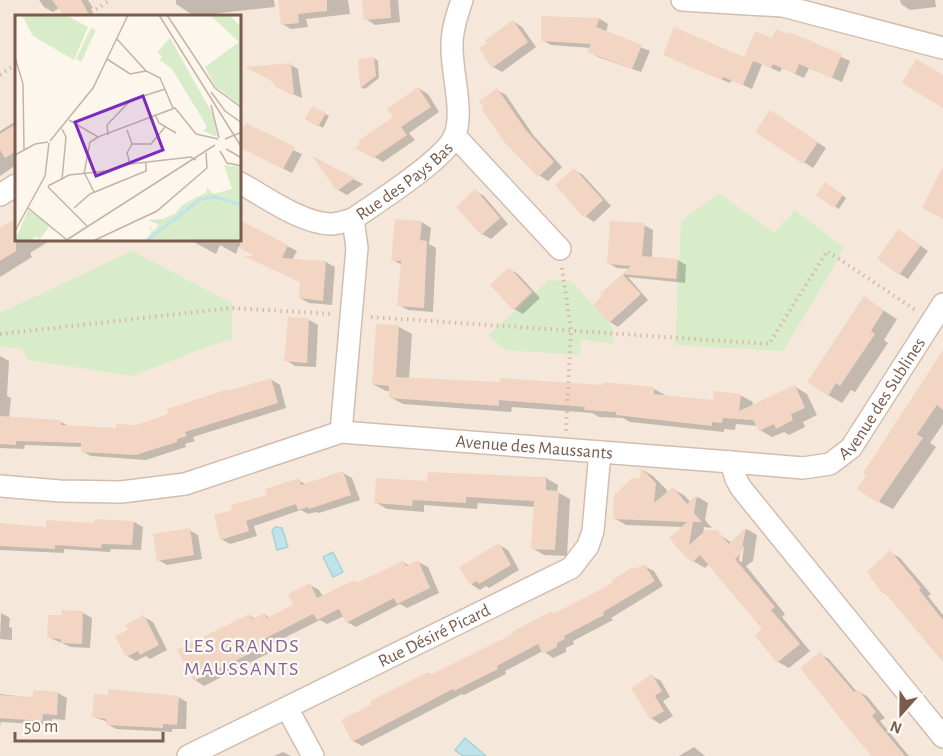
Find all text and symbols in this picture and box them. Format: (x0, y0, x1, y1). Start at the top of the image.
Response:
inset map (15, 15, 242, 242)
street label: Rue des Pays Bas (353, 139, 457, 224)
street label: Avenue des Sublines (836, 335, 929, 464)
street label: Avenue des Maussants (455, 433, 613, 463)
street label: Rue Désiré Picard (376, 601, 493, 671)
district label: LES GRANDS MAUSSANTS (184, 636, 300, 679)
north arrow (871, 684, 931, 744)
scale bar (15, 705, 164, 743)
text: 50 m (24, 718, 58, 736)
text: N (888, 718, 904, 737)

